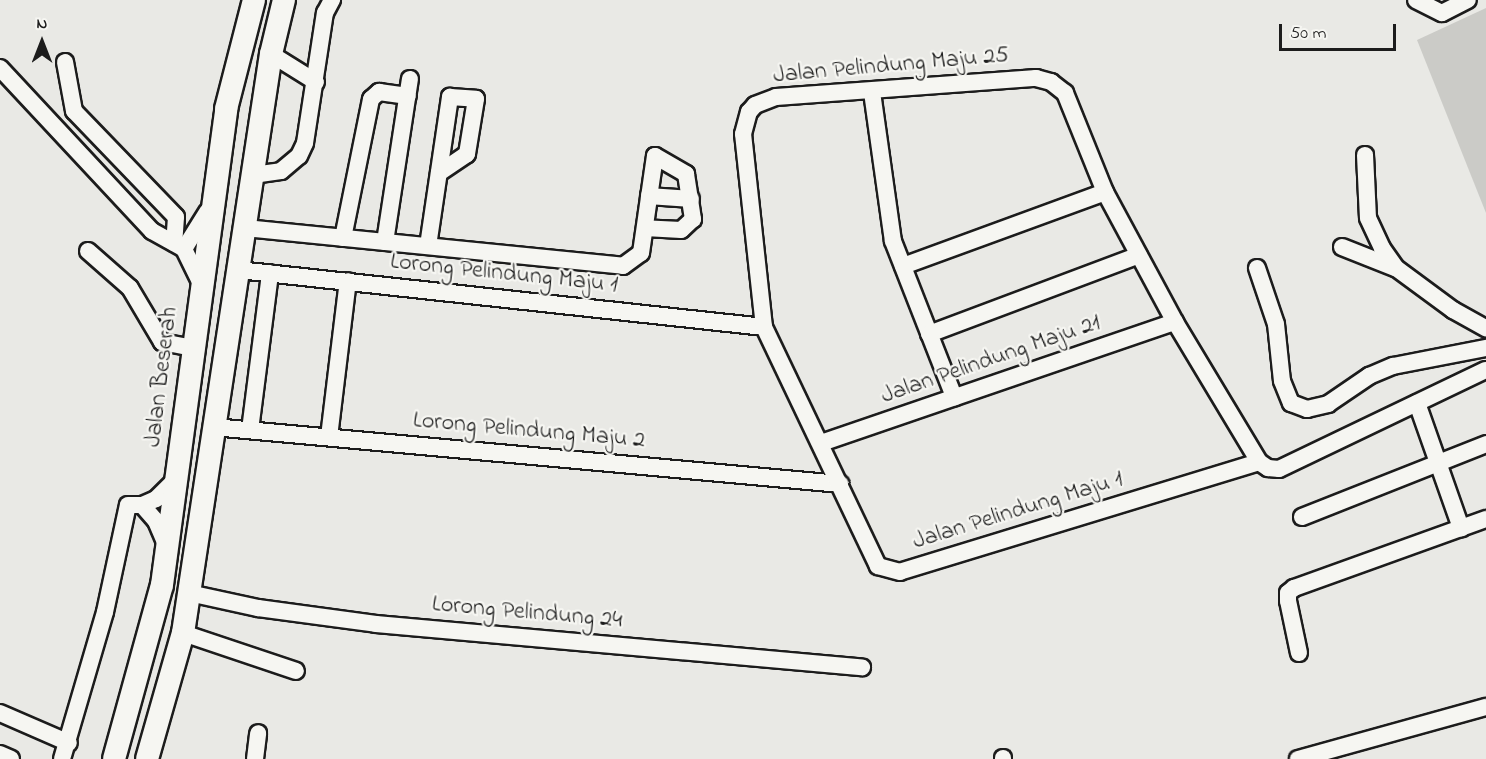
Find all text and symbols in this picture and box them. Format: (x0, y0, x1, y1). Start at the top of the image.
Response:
north arrow (12, 12, 72, 72)
text: N (37, 12, 47, 36)
scale bar (1282, 12, 1399, 50)
text: 50 m (1290, 21, 1327, 47)
street label: Jalan Pelindung Maju 25 (772, 41, 1010, 91)
street label: Lorong Pelindung Maju 1 (389, 248, 619, 300)
street label: Jalan Beserah (139, 305, 185, 449)
street label: Jalan Pelindung Maju 21 (877, 309, 1105, 411)
street label: Lorong Pelindung Maju 2 (412, 407, 646, 455)
street label: Jalan Pelindung Maju 1 (909, 465, 1127, 557)
street label: Lorong Pelindung 24 (431, 590, 623, 636)

